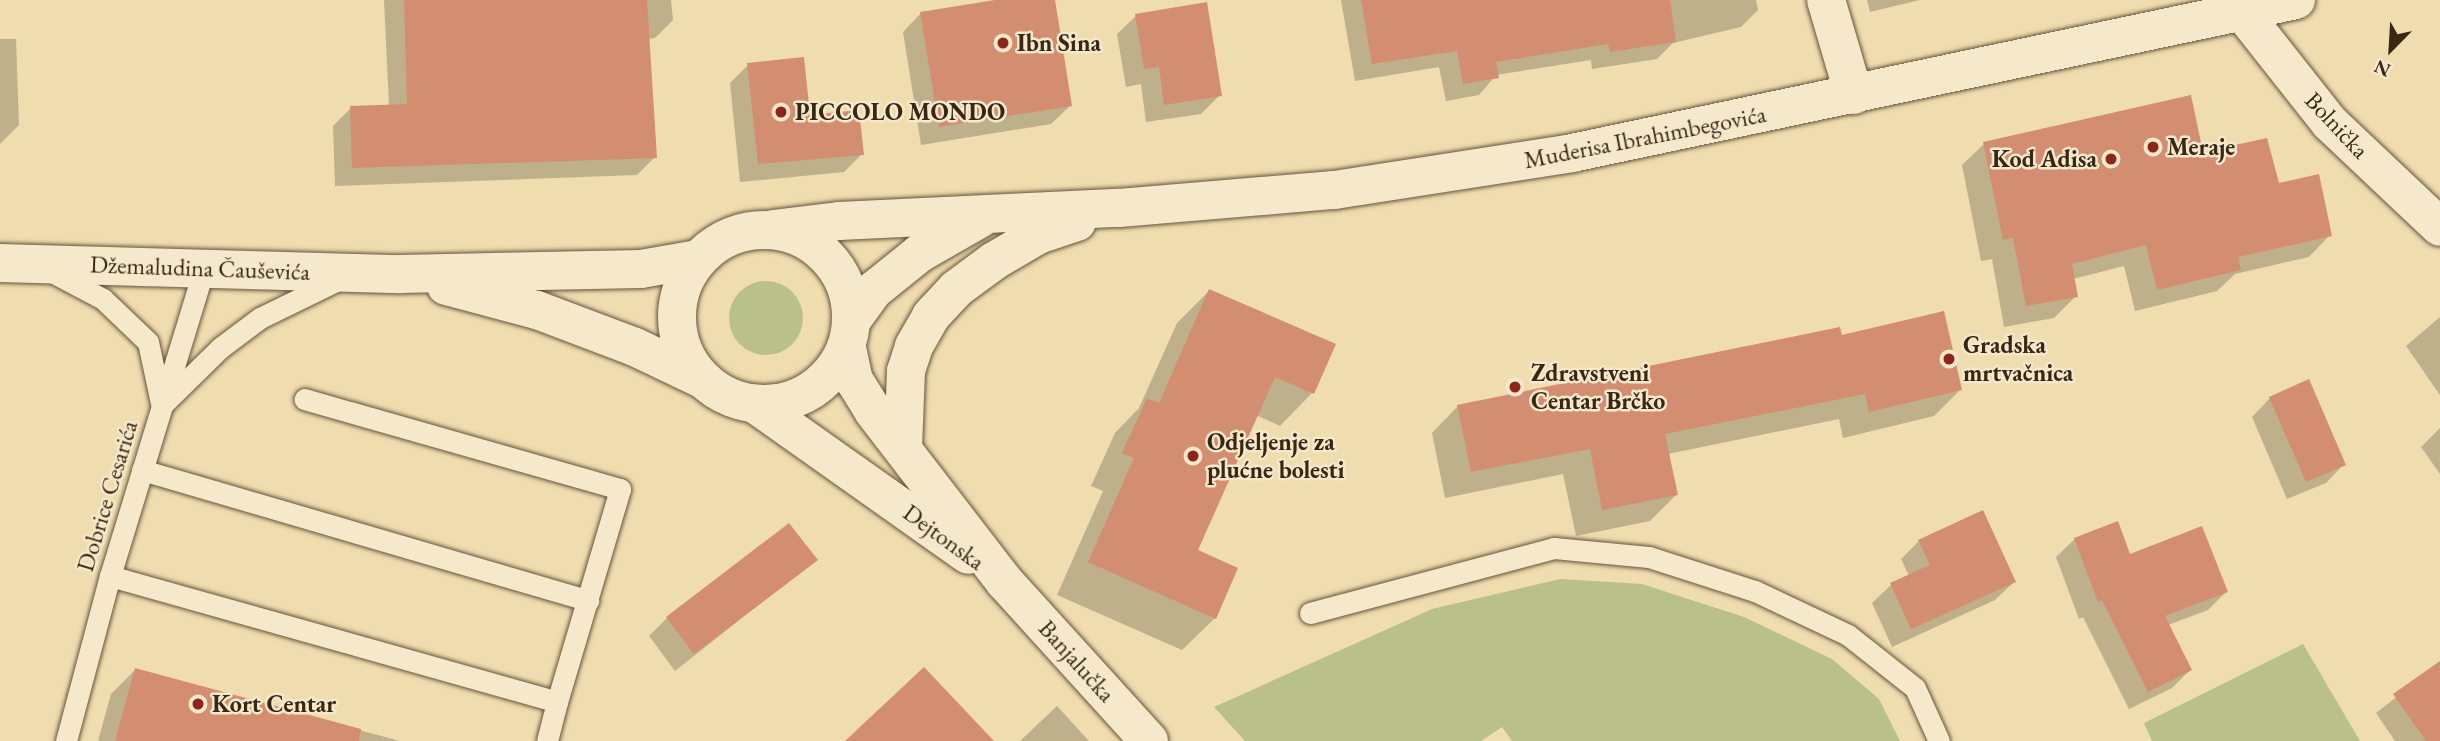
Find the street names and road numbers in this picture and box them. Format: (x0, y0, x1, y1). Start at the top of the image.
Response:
street label: Bolnička (2299, 86, 2375, 164)
street label: Muderisa Ibrahimbegovića (1522, 99, 1768, 175)
street label: Džemaludina Čauševića (90, 250, 310, 286)
street label: Dobrice Cesarića (70, 417, 144, 575)
street label: Dejtonska (898, 498, 990, 576)
street label: Banjalučka (1033, 614, 1121, 708)

